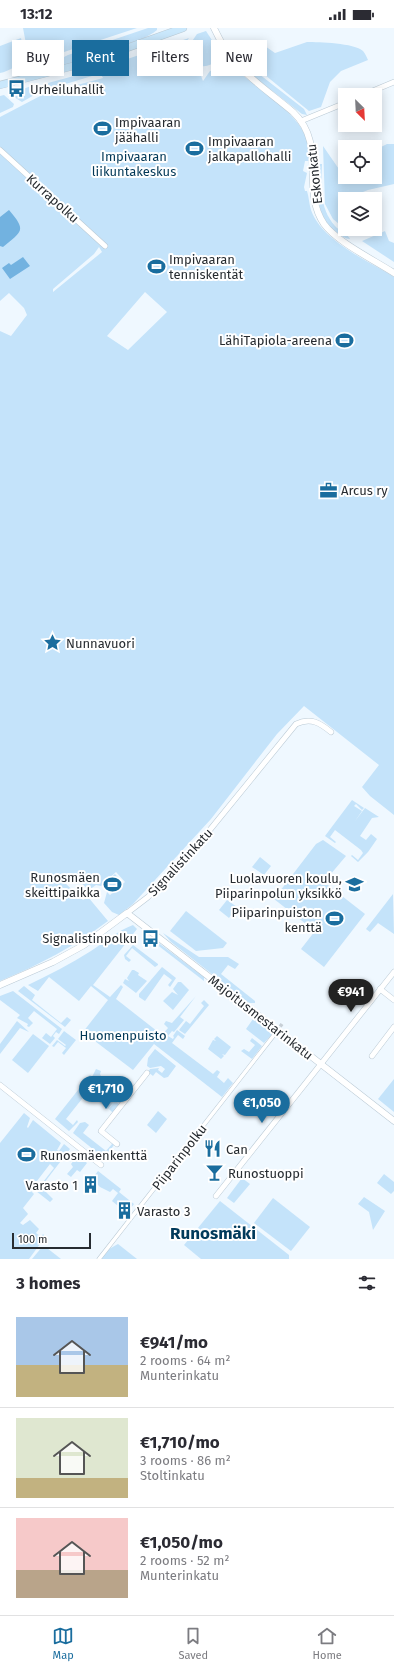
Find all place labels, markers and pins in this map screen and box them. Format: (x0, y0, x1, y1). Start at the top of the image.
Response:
bus stop icon: Urheiluhallit (7, 79, 27, 99)
place label: Urheiluhallit (30, 82, 104, 97)
place label: Impivaaran jäähalli (114, 115, 181, 145)
sports icon: Impivaaran jäähalli (92, 119, 112, 139)
place label: Impivaaran jalkapallohalli (207, 134, 291, 164)
sports icon: Impivaaran jalkapallohalli (185, 138, 205, 158)
place label: Impivaaran tenniskentät (169, 252, 243, 282)
sports icon: Impivaaran tenniskentät (146, 256, 166, 276)
sports icon: LähiTapiola-areena (335, 330, 355, 350)
place label: LähiTapiola-areena (219, 333, 332, 348)
office icon: Arcus ry (318, 480, 338, 500)
place label: Arcus ry (341, 483, 388, 498)
place icon: Nunnavuori (43, 633, 63, 653)
place label: Nunnavuori (66, 636, 135, 651)
place label: Runosmäen skeittipaikka (25, 870, 100, 900)
place label: Luolavuoren koulu, Piiparinpolun yksikkö (215, 871, 342, 901)
sports icon: Runosmäen skeittipaikka (103, 874, 123, 894)
school or university icon: Luolavuoren koulu, Piiparinpolun yksikkö (345, 875, 365, 895)
place label: Piiparinpuiston kenttä (231, 905, 322, 935)
sports icon: Piiparinpuiston kenttä (325, 909, 345, 929)
bus stop icon: Signalistinpolku (140, 928, 160, 948)
place label: Signalistinpolku (42, 931, 137, 946)
pin: €941 (327, 979, 375, 1013)
pin: €1,710 (73, 1076, 139, 1110)
pin: €1,050 (229, 1090, 295, 1124)
restaurant icon: Can (203, 1139, 223, 1159)
place label: Can (226, 1142, 248, 1157)
sports icon: Runosmäenkenttä (17, 1145, 37, 1165)
place label: Runosmäenkenttä (40, 1148, 147, 1163)
bar icon: Runostuoppi (205, 1163, 225, 1183)
place label: Runostuoppi (228, 1166, 304, 1181)
building icon: Varasto 1 (81, 1175, 101, 1195)
place label: Varasto 1 (25, 1178, 78, 1193)
building icon: Varasto 3 (114, 1201, 134, 1221)
place label: Varasto 3 (137, 1204, 190, 1219)

